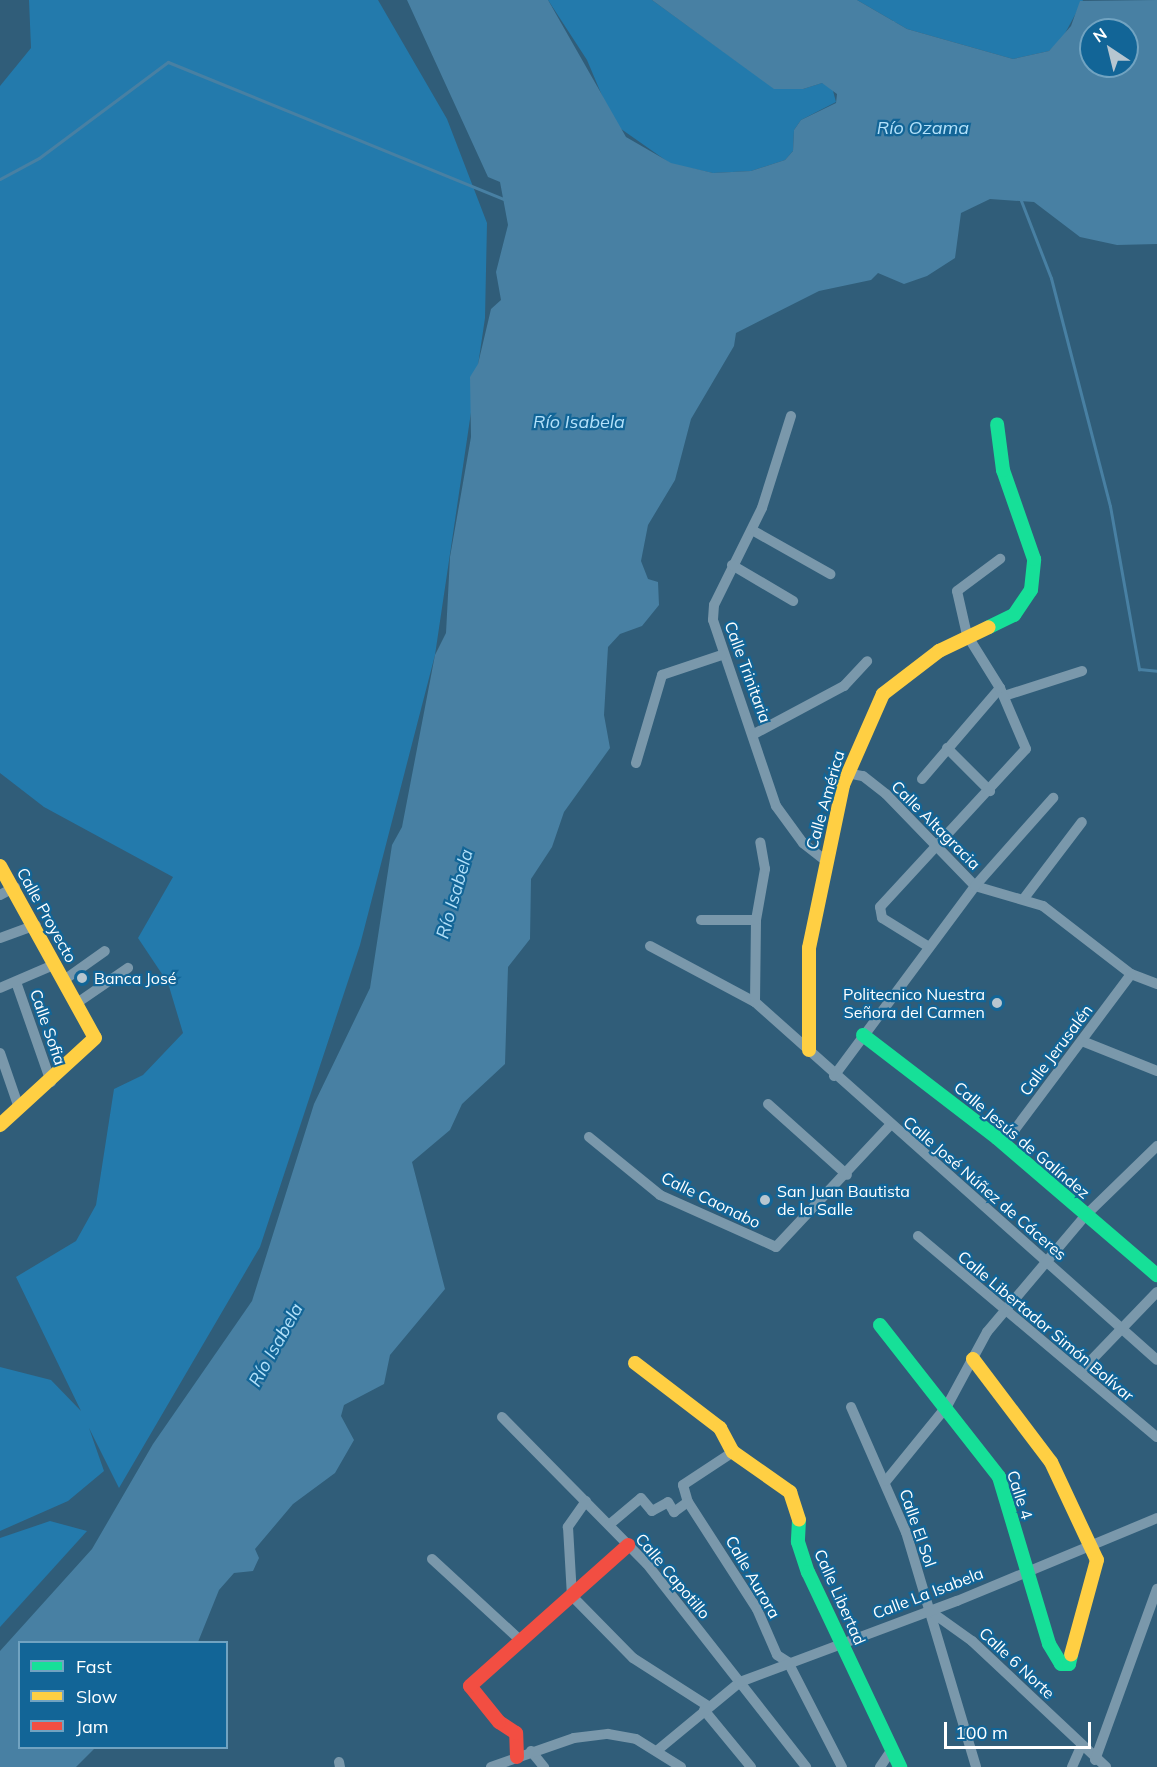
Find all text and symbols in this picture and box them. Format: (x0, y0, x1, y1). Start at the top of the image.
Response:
north arrow (1079, 18, 1139, 78)
text: N (1089, 23, 1111, 47)
water label: Río Ozama (877, 117, 969, 139)
water label: Río Isabela (533, 411, 625, 433)
street label: Calle Trinitaria (721, 619, 775, 725)
street label: Calle América (802, 748, 848, 852)
street label: Calle Altagracia (888, 777, 984, 873)
water label: Río Isabela (432, 847, 478, 941)
street label: Calle Proyecto (13, 864, 81, 966)
place label: Banca José (94, 968, 177, 988)
marker: Banca José (75, 971, 89, 985)
place label: Politecnico Nuestra Señora del Carmen (843, 984, 985, 1022)
street label: Calle Sofia (26, 987, 70, 1067)
marker: Politecnico Nuestra Señora del Carmen (990, 996, 1004, 1010)
street label: Calle Jerusalén (1015, 1001, 1097, 1099)
street label: Calle Jesús de Galíndez (950, 1078, 1094, 1202)
street label: Calle José Núñez de Cáceres (900, 1112, 1070, 1264)
street label: Calle Caonabo (658, 1168, 764, 1232)
place label: San Juan Bautista de la Salle (777, 1181, 910, 1219)
marker: San Juan Bautista de la Salle (758, 1193, 772, 1207)
street label: Calle Libertador Simón Bolívar (954, 1247, 1138, 1405)
water label: Río Isabela (244, 1300, 308, 1390)
street label: Calle 4 (1003, 1468, 1037, 1522)
street label: Calle El Sol (896, 1487, 940, 1569)
street label: Calle Capotillo (632, 1529, 714, 1623)
street label: Calle Aurora (722, 1532, 784, 1622)
street label: Calle Libertad (810, 1546, 870, 1648)
street label: Calle La Isabela (870, 1563, 986, 1623)
street label: Calle 6 Norte (975, 1623, 1059, 1703)
legend (18, 1641, 228, 1749)
text: Fast (76, 1655, 112, 1678)
text: Slow (76, 1685, 117, 1708)
scale bar (947, 1710, 1094, 1748)
text: Jam (76, 1715, 109, 1738)
text: 100 m (955, 1721, 1008, 1744)

